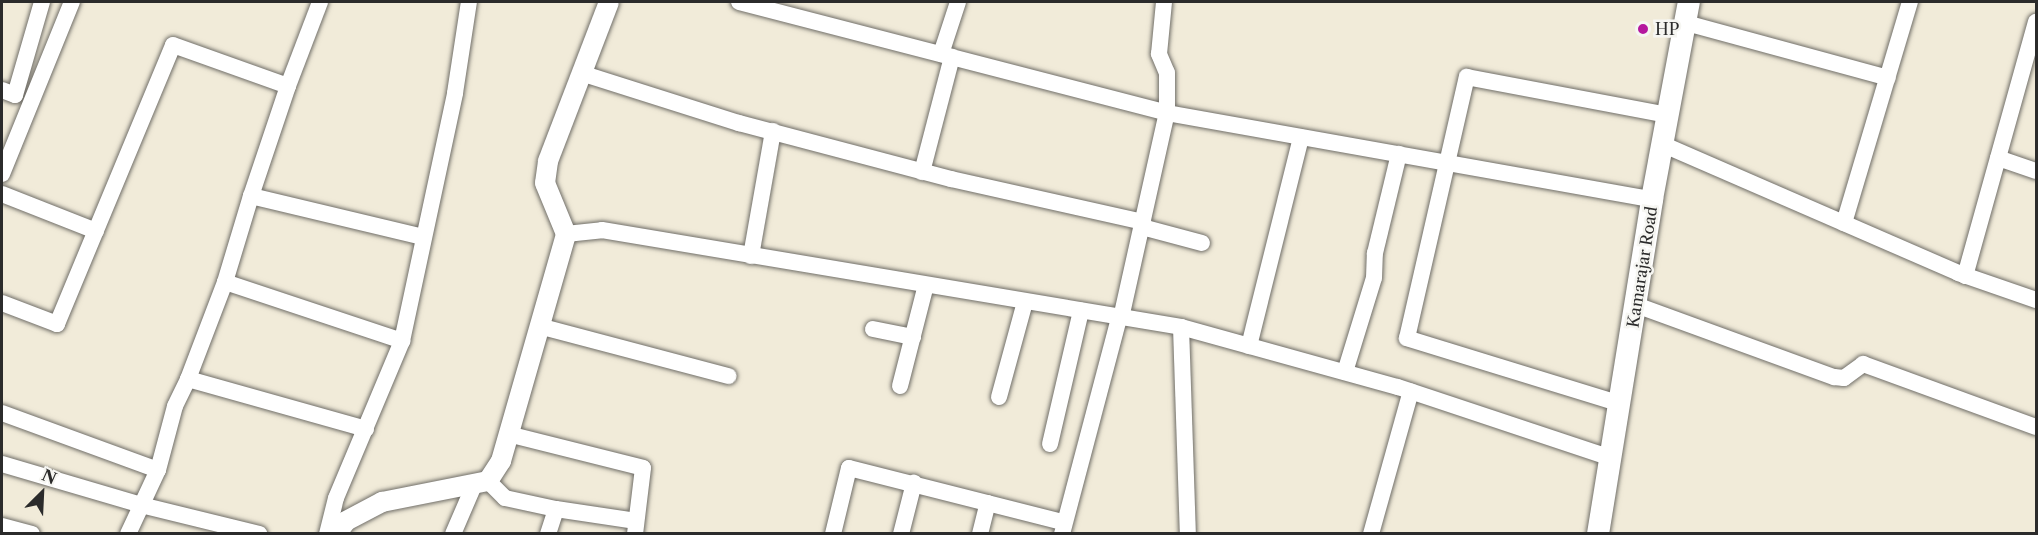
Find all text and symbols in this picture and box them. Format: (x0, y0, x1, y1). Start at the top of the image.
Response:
place label: HP (1655, 19, 1679, 39)
marker: HP (1636, 22, 1650, 36)
street label: Kamarajar Road (1623, 205, 1661, 329)
north arrow (12, 463, 72, 523)
text: N (39, 465, 60, 489)

